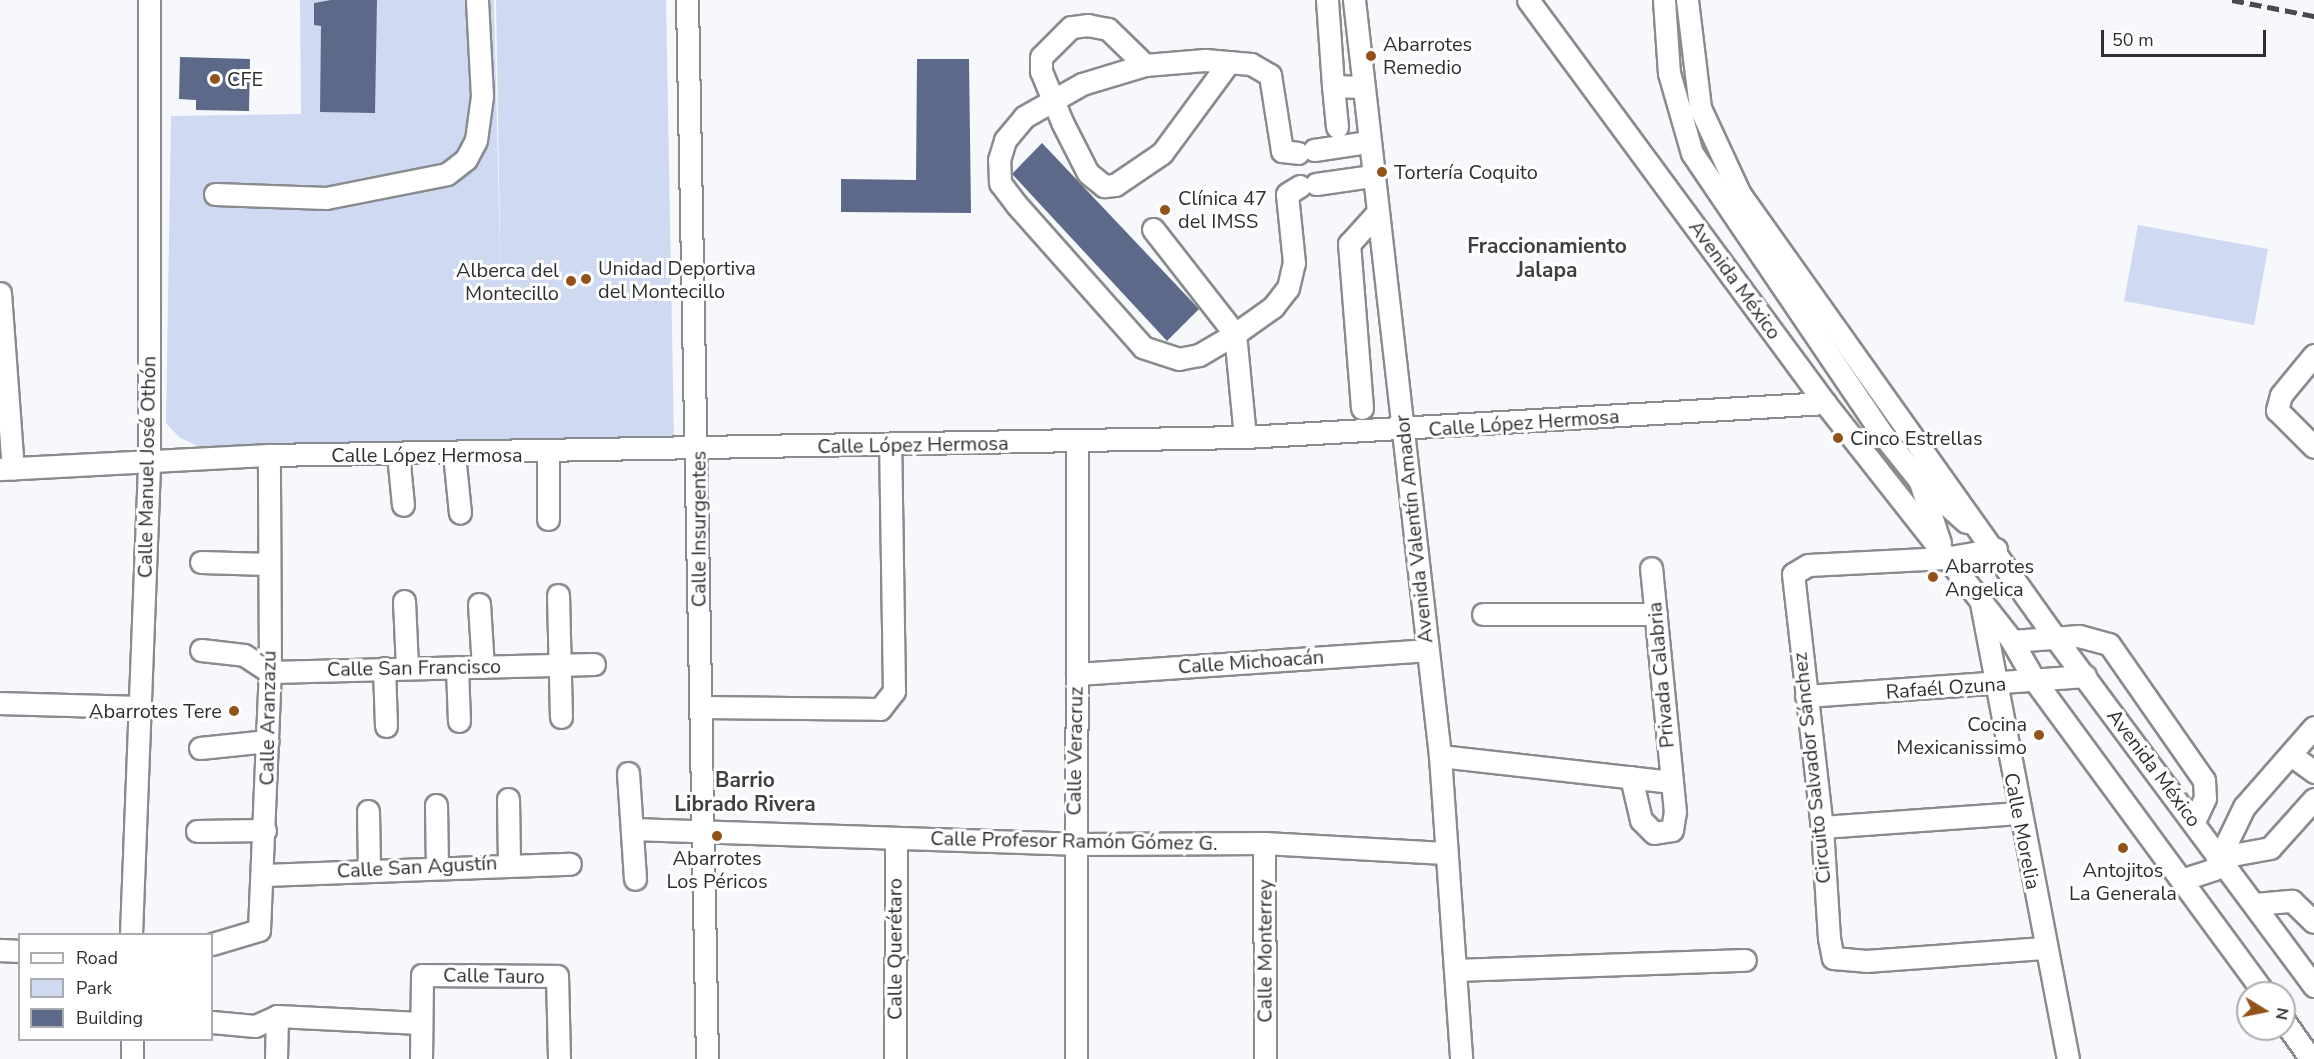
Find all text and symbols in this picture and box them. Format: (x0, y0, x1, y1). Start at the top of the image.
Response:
scale bar (2104, 18, 2269, 56)
text: 50 m (2112, 28, 2154, 52)
place label: Abarrotes Remedio (1383, 33, 1472, 80)
marker: Abarrotes Remedio (1364, 49, 1378, 63)
place label: CFE (227, 67, 263, 91)
marker: CFE (208, 72, 222, 86)
place label: Tortería Coquito (1394, 160, 1538, 184)
marker: Tortería Coquito (1375, 165, 1389, 179)
place label: Clínica 47 del IMSS (1178, 186, 1267, 233)
marker: Clínica 47 del IMSS (1156, 201, 1174, 219)
street label: Avenida México (1684, 216, 1786, 344)
district label: Fraccionamiento Jalapa (1467, 233, 1627, 283)
place label: Unidad Deportiva del Montecillo (598, 256, 756, 303)
place label: Alberca del Montecillo (456, 258, 559, 305)
marker: Unidad Deportiva del Montecillo (579, 272, 593, 286)
marker: Alberca del Montecillo (564, 274, 578, 288)
street label: Calle Manuel José Othón (133, 356, 161, 578)
street label: Calle López Hermosa (1428, 404, 1620, 442)
street label: Avenida Valentín Amador (1390, 414, 1438, 644)
place label: Cinco Estrellas (1850, 426, 1983, 450)
street label: Calle López Hermosa (817, 431, 1009, 459)
marker: Cinco Estrellas (1831, 431, 1845, 445)
street label: Calle López Hermosa (331, 443, 523, 467)
street label: Calle Insurgentes (687, 451, 711, 607)
place label: Abarrotes Angelica (1945, 554, 2034, 601)
marker: Abarrotes Angelica (1926, 570, 1940, 584)
street label: Privada Calabria (1643, 601, 1679, 749)
street label: Calle Michoacán (1177, 645, 1325, 679)
street label: Calle Aranzazú (255, 650, 281, 786)
street label: Circuito Salvador Sánchez (1788, 651, 1836, 885)
street label: Calle San Francisco (327, 654, 501, 682)
street label: Rafaél Ozuna (1885, 672, 2007, 704)
street label: Calle Veracruz (1062, 686, 1088, 816)
place label: Abarrotes Tere (89, 699, 222, 723)
marker: Abarrotes Tere (227, 704, 241, 718)
street label: Avenida México (2102, 704, 2206, 832)
place label: Cocina Mexicanissimo (1896, 712, 2027, 759)
marker: Cocina Mexicanissimo (2032, 728, 2046, 742)
district label: Barrio Librado Rivera (674, 767, 816, 817)
street label: Calle Morelia (1999, 771, 2045, 891)
street label: Calle Profesor Ramón Gómez G. (930, 826, 1218, 856)
marker: Abarrotes Los Péricos (710, 829, 724, 843)
marker: Antojitos La Generala (2116, 841, 2130, 855)
place label: Abarrotes Los Péricos (666, 846, 768, 893)
street label: Calle San Agustín (336, 851, 498, 883)
place label: Antojitos La Generala (2069, 858, 2177, 905)
street label: Calle Querétaro (883, 878, 907, 1020)
street label: Calle Monterrey (1253, 879, 1277, 1023)
legend (18, 933, 213, 1041)
text: Road (76, 946, 118, 970)
street label: Calle Tauro (443, 963, 545, 989)
text: Park (76, 976, 112, 1000)
north arrow (2236, 981, 2296, 1041)
text: Building (76, 1006, 143, 1030)
text: N (2270, 1006, 2294, 1022)

